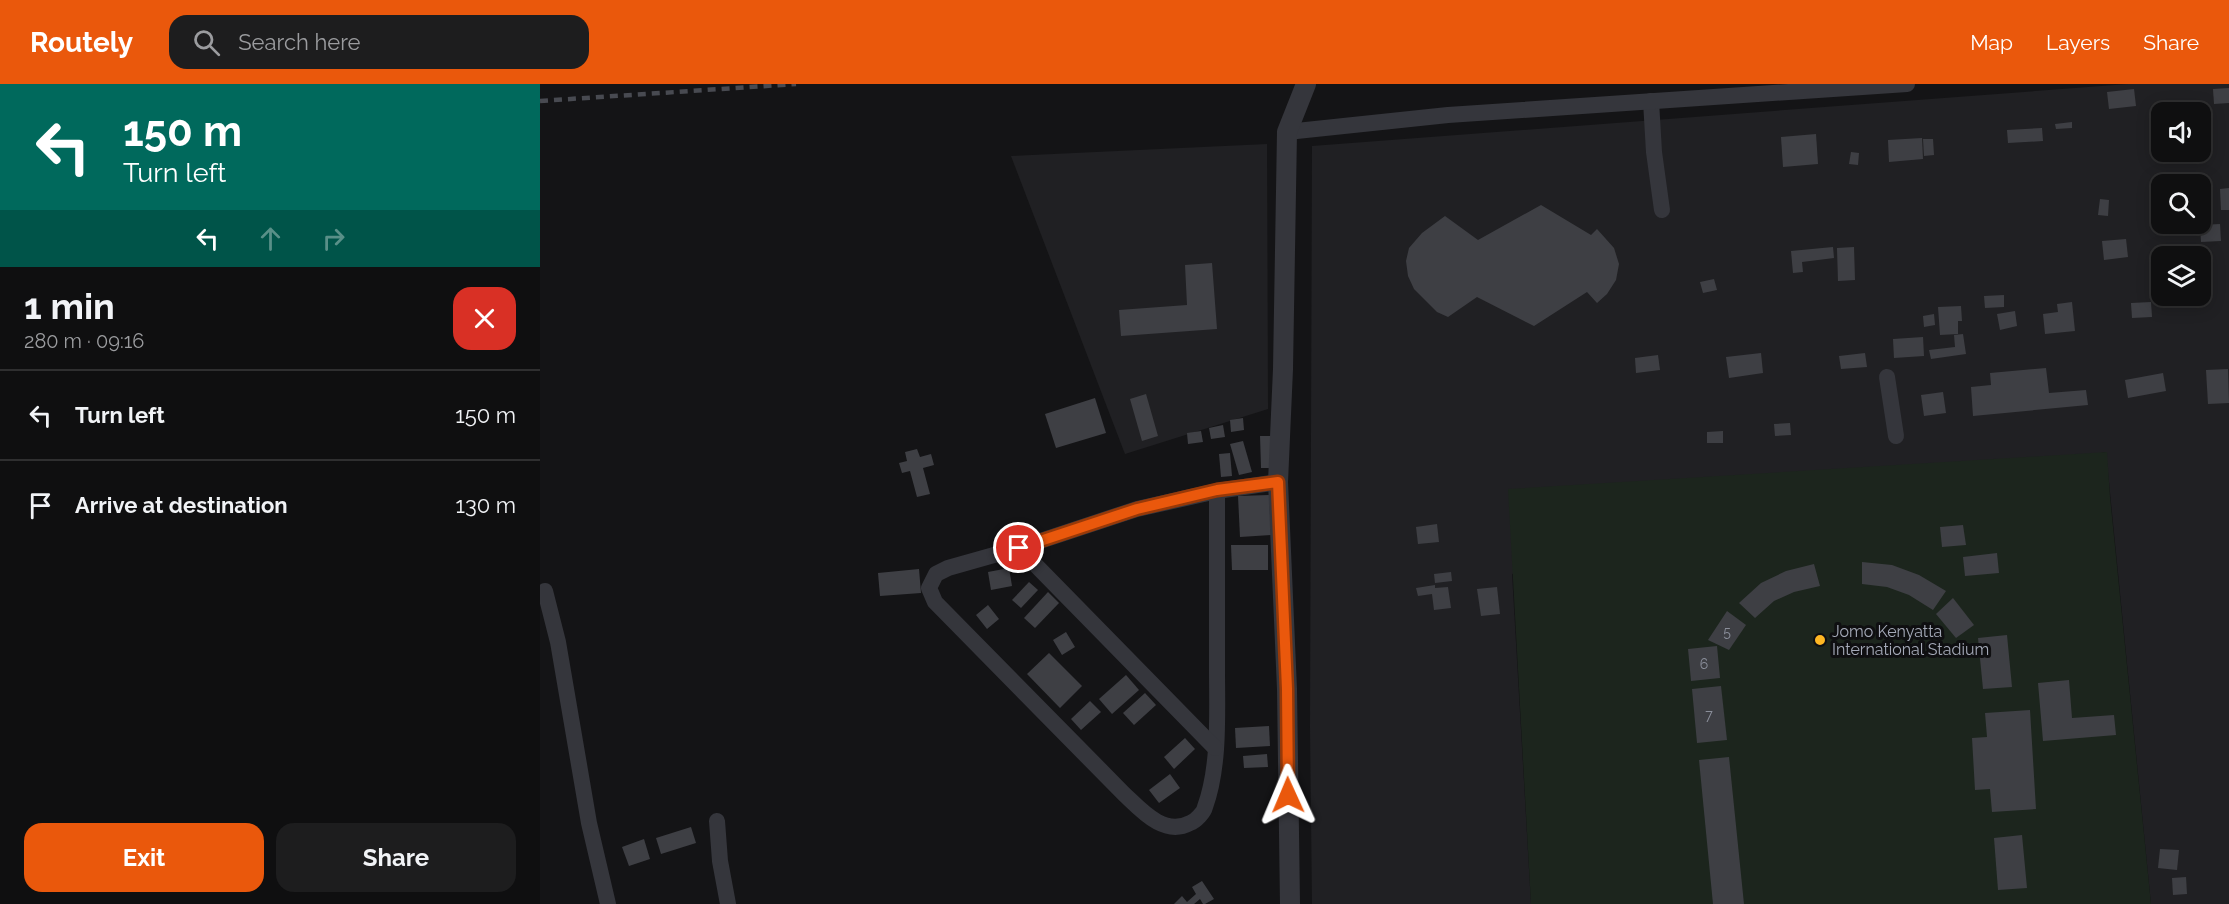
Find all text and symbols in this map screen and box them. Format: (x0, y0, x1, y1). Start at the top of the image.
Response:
search box (169, 15, 589, 69)
text: Routely (30, 26, 133, 59)
icon: search (190, 26, 223, 59)
text: Search here (238, 29, 360, 55)
text: Map (1970, 30, 2013, 55)
text: Layers (2046, 30, 2110, 55)
text: Share (2143, 30, 2199, 55)
map controls (2151, 102, 2211, 306)
button: sound (2151, 102, 2211, 162)
text: 150 m (123, 107, 242, 156)
icon: left (24, 108, 102, 186)
text: Turn left (123, 157, 226, 188)
button: search (2151, 174, 2211, 234)
icon: left (191, 222, 224, 255)
icon: ahead (254, 222, 287, 255)
icon: right (317, 222, 350, 255)
button: layers (2151, 246, 2211, 306)
text: 1 min (24, 285, 115, 327)
button: close (453, 287, 516, 350)
text: 280 m · 09:16 (24, 329, 144, 353)
icon: left (24, 399, 57, 432)
text: Turn left (75, 402, 165, 428)
text: 150 m (455, 402, 516, 428)
icon: arrive (24, 489, 57, 522)
text: Arrive at destination (75, 492, 288, 518)
text: 130 m (456, 492, 516, 518)
pin (993, 522, 1044, 573)
icon: arrive (1002, 531, 1035, 564)
place label: Jomo Kenyatta International Stadium (1832, 622, 1989, 659)
house number: 5 (1723, 624, 1731, 640)
marker: Jomo Kenyatta International Stadium (1813, 633, 1827, 647)
house number: 6 (1700, 656, 1708, 672)
house number: 7 (1705, 707, 1713, 723)
position arrow (1256, 763, 1320, 827)
button: Exit (24, 823, 264, 892)
button: Share (276, 823, 516, 892)

